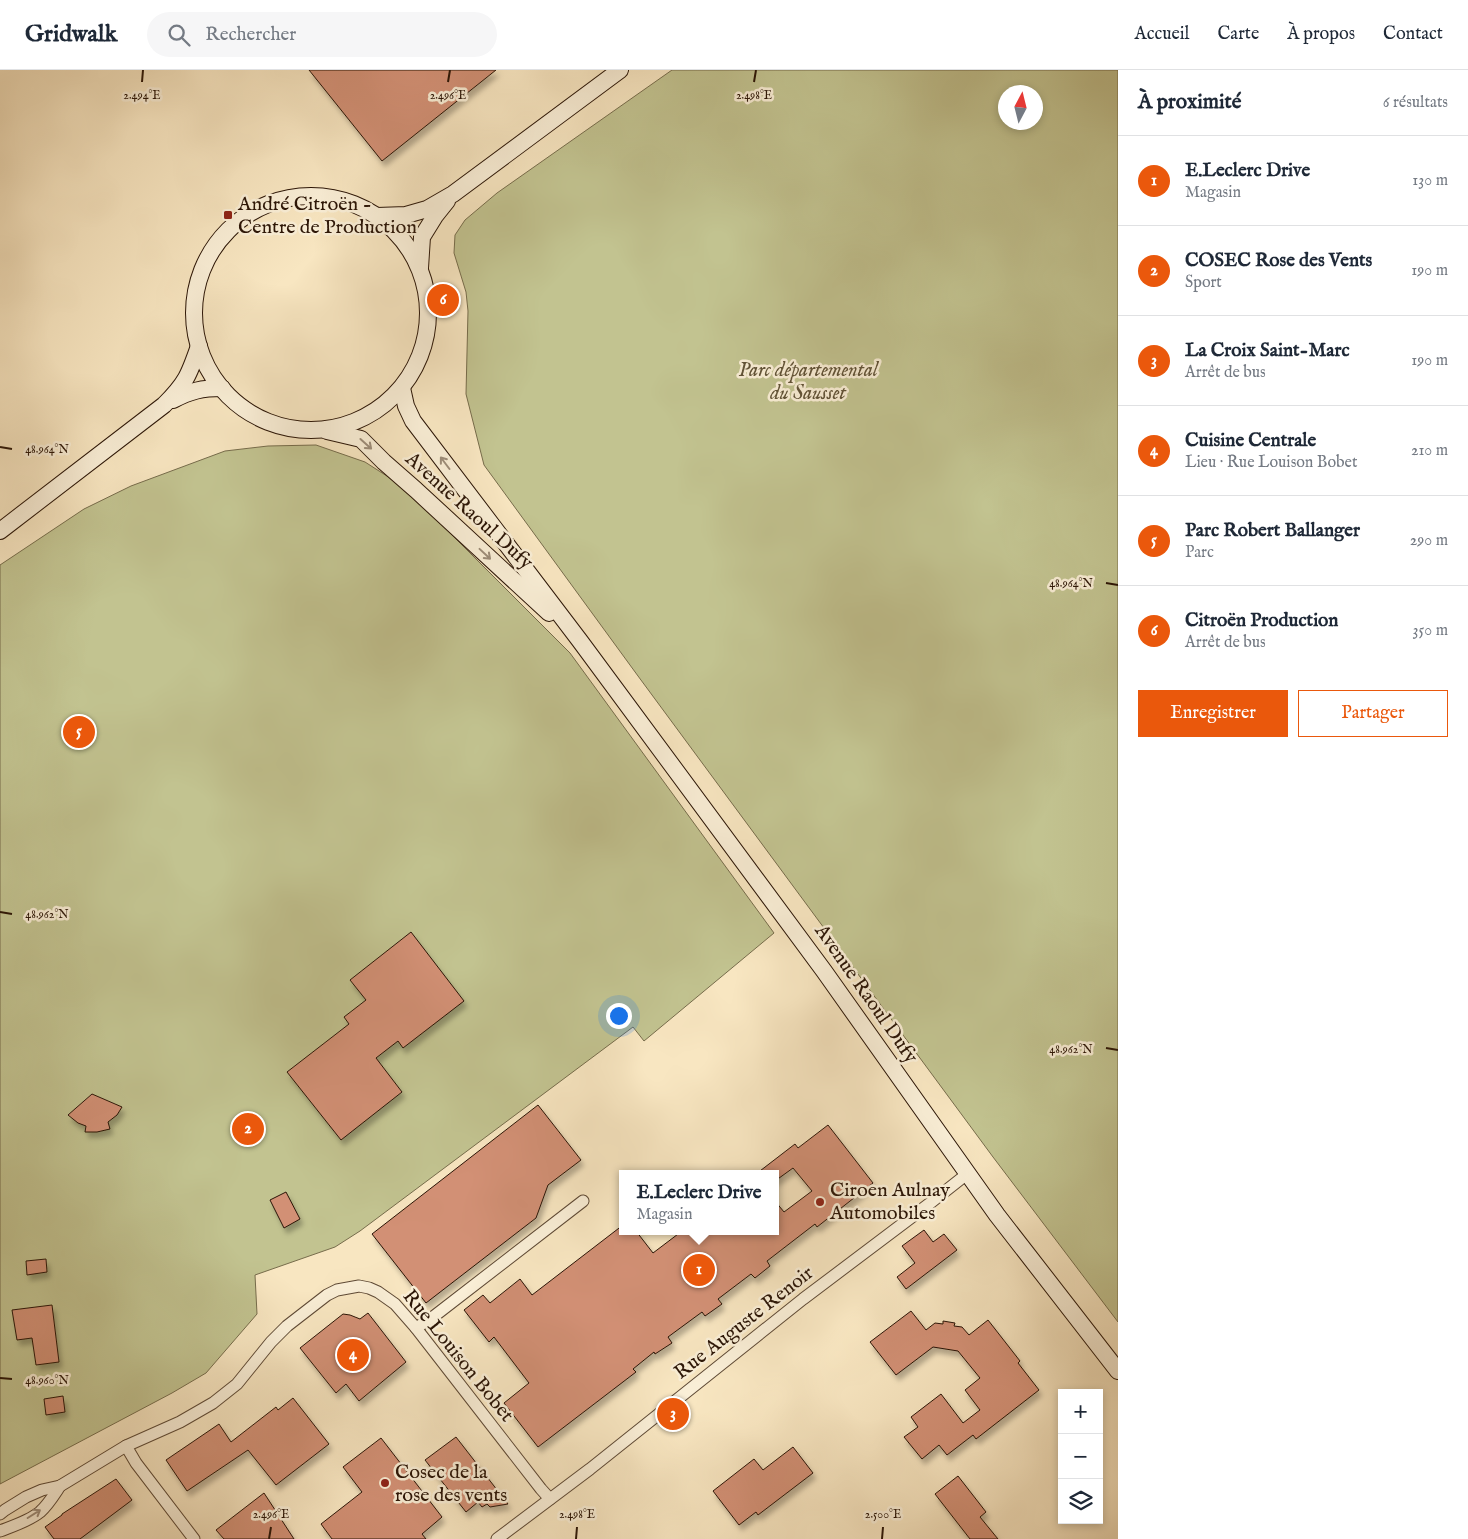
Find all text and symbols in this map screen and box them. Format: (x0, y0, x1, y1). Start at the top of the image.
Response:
search box (147, 12, 497, 57)
text: Gridwalk (25, 19, 117, 50)
icon: search (165, 21, 193, 49)
text: Rechercher (205, 23, 296, 47)
text: Accueil (1135, 23, 1190, 46)
text: Carte (1218, 23, 1259, 46)
text: À propos (1287, 23, 1355, 46)
text: Contact (1383, 23, 1443, 46)
north arrow (998, 85, 1043, 130)
text: 2.494°E (123, 88, 161, 103)
text: 2.496°E (430, 88, 466, 103)
text: 2.498°E (736, 88, 772, 103)
text: À proximité (1138, 89, 1241, 116)
text: 6 résultats (1383, 93, 1448, 113)
text: E.Leclerc Drive (1185, 159, 1310, 183)
text: 1 (1151, 171, 1157, 191)
text: 130 m (1412, 171, 1448, 191)
text: Magasin (1185, 183, 1241, 203)
place label: André Citroën - Centre de Production (237, 192, 417, 240)
marker: André Citroën - Centre de Production (222, 209, 234, 221)
text: COSEC Rose des Vents (1185, 249, 1372, 273)
text: 2 (1150, 261, 1158, 281)
text: 190 m (1411, 261, 1448, 281)
text: Sport (1185, 273, 1222, 293)
pin: 6 (427, 281, 459, 319)
text: La Croix Saint-Marc (1185, 339, 1350, 363)
text: 3 (1151, 351, 1157, 371)
text: 190 m (1411, 351, 1448, 371)
park label: Parc départemental du Sausset (738, 358, 880, 406)
text: Arrêt de bus (1185, 363, 1266, 383)
text: Cuisine Centrale (1185, 429, 1316, 453)
one-way arrow (359, 438, 372, 450)
text: 4 (1150, 441, 1158, 461)
text: 210 m (1411, 441, 1448, 461)
text: 48.964°N (25, 442, 69, 457)
street label: Avenue Raoul Dufy (399, 446, 538, 575)
text: Lieu · Rue Louison Bobet (1185, 453, 1357, 473)
one-way arrow (440, 456, 450, 470)
text: Parc Robert Ballanger (1185, 519, 1360, 543)
text: 5 (1151, 531, 1157, 551)
text: 290 m (1410, 531, 1448, 551)
text: Parc (1185, 543, 1214, 563)
one-way arrow (479, 548, 492, 560)
text: 48.964°N (1049, 576, 1093, 591)
text: Citroën Production (1185, 609, 1338, 633)
text: 6 (1151, 621, 1157, 641)
text: 350 m (1413, 621, 1448, 641)
text: Arrêt de bus (1185, 633, 1266, 653)
button: Enregistrer (1138, 690, 1288, 737)
button: Partager (1298, 690, 1448, 737)
pin: 5 (63, 713, 95, 751)
text: 48.962°N (25, 907, 69, 922)
street label: Avenue Raoul Dufy (808, 919, 923, 1068)
your location (606, 1003, 632, 1029)
text: 48.962°N (1049, 1042, 1093, 1057)
pin: 2 (232, 1110, 264, 1148)
popup (619, 1170, 779, 1235)
place label: Ciroen Aulnay Automobiles (829, 1178, 950, 1226)
text: E.Leclerc Drive (636, 1181, 762, 1205)
marker: Ciroen Aulnay Automobiles (814, 1196, 826, 1208)
text: Magasin (636, 1205, 692, 1225)
pin: 1 (683, 1251, 715, 1289)
street label: Rue Auguste Renoir (669, 1260, 819, 1385)
street label: Rue Louison Bobet (397, 1285, 519, 1427)
pin: 4 (337, 1336, 369, 1374)
text: 48.960°N (25, 1373, 69, 1388)
map controls (1058, 1389, 1103, 1524)
button: + (1058, 1389, 1103, 1434)
pin: 3 (657, 1395, 689, 1433)
button: − (1058, 1434, 1103, 1479)
place label: Cosec de la rose des vents (395, 1460, 507, 1508)
marker: Cosec de la rose des vents (379, 1477, 391, 1489)
button: layers (1058, 1479, 1103, 1524)
text: 2.496°E (253, 1507, 289, 1522)
text: 2.498°E (559, 1507, 595, 1522)
text: 2.500°E (865, 1507, 901, 1522)
one-way arrow (27, 1509, 41, 1519)

